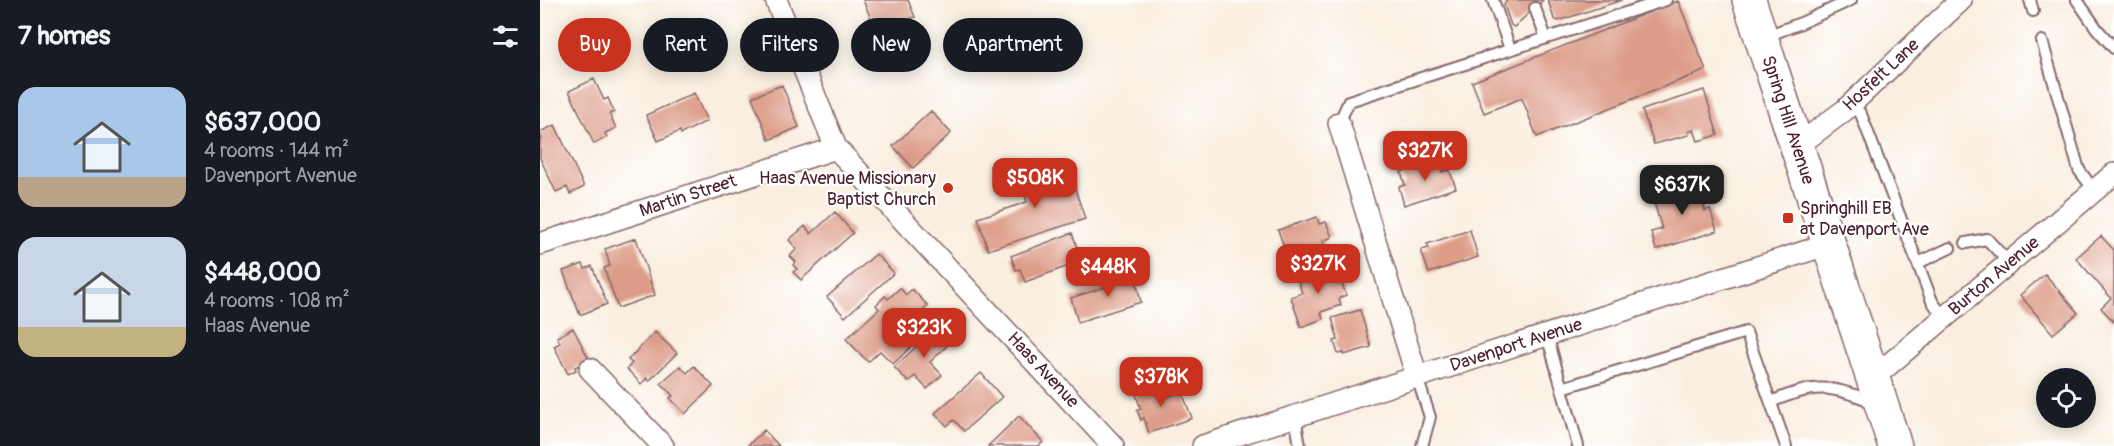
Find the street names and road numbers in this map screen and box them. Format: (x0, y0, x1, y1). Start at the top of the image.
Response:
street label: Hosfelt Lane (1838, 34, 1924, 116)
street label: Spring Hill Avenue (1756, 53, 1820, 187)
street label: Martin Street (636, 169, 740, 223)
street label: Burton Avenue (1944, 231, 2044, 321)
street label: Davenport Avenue (1447, 313, 1585, 377)
street label: Haas Avenue (1002, 327, 1084, 413)

